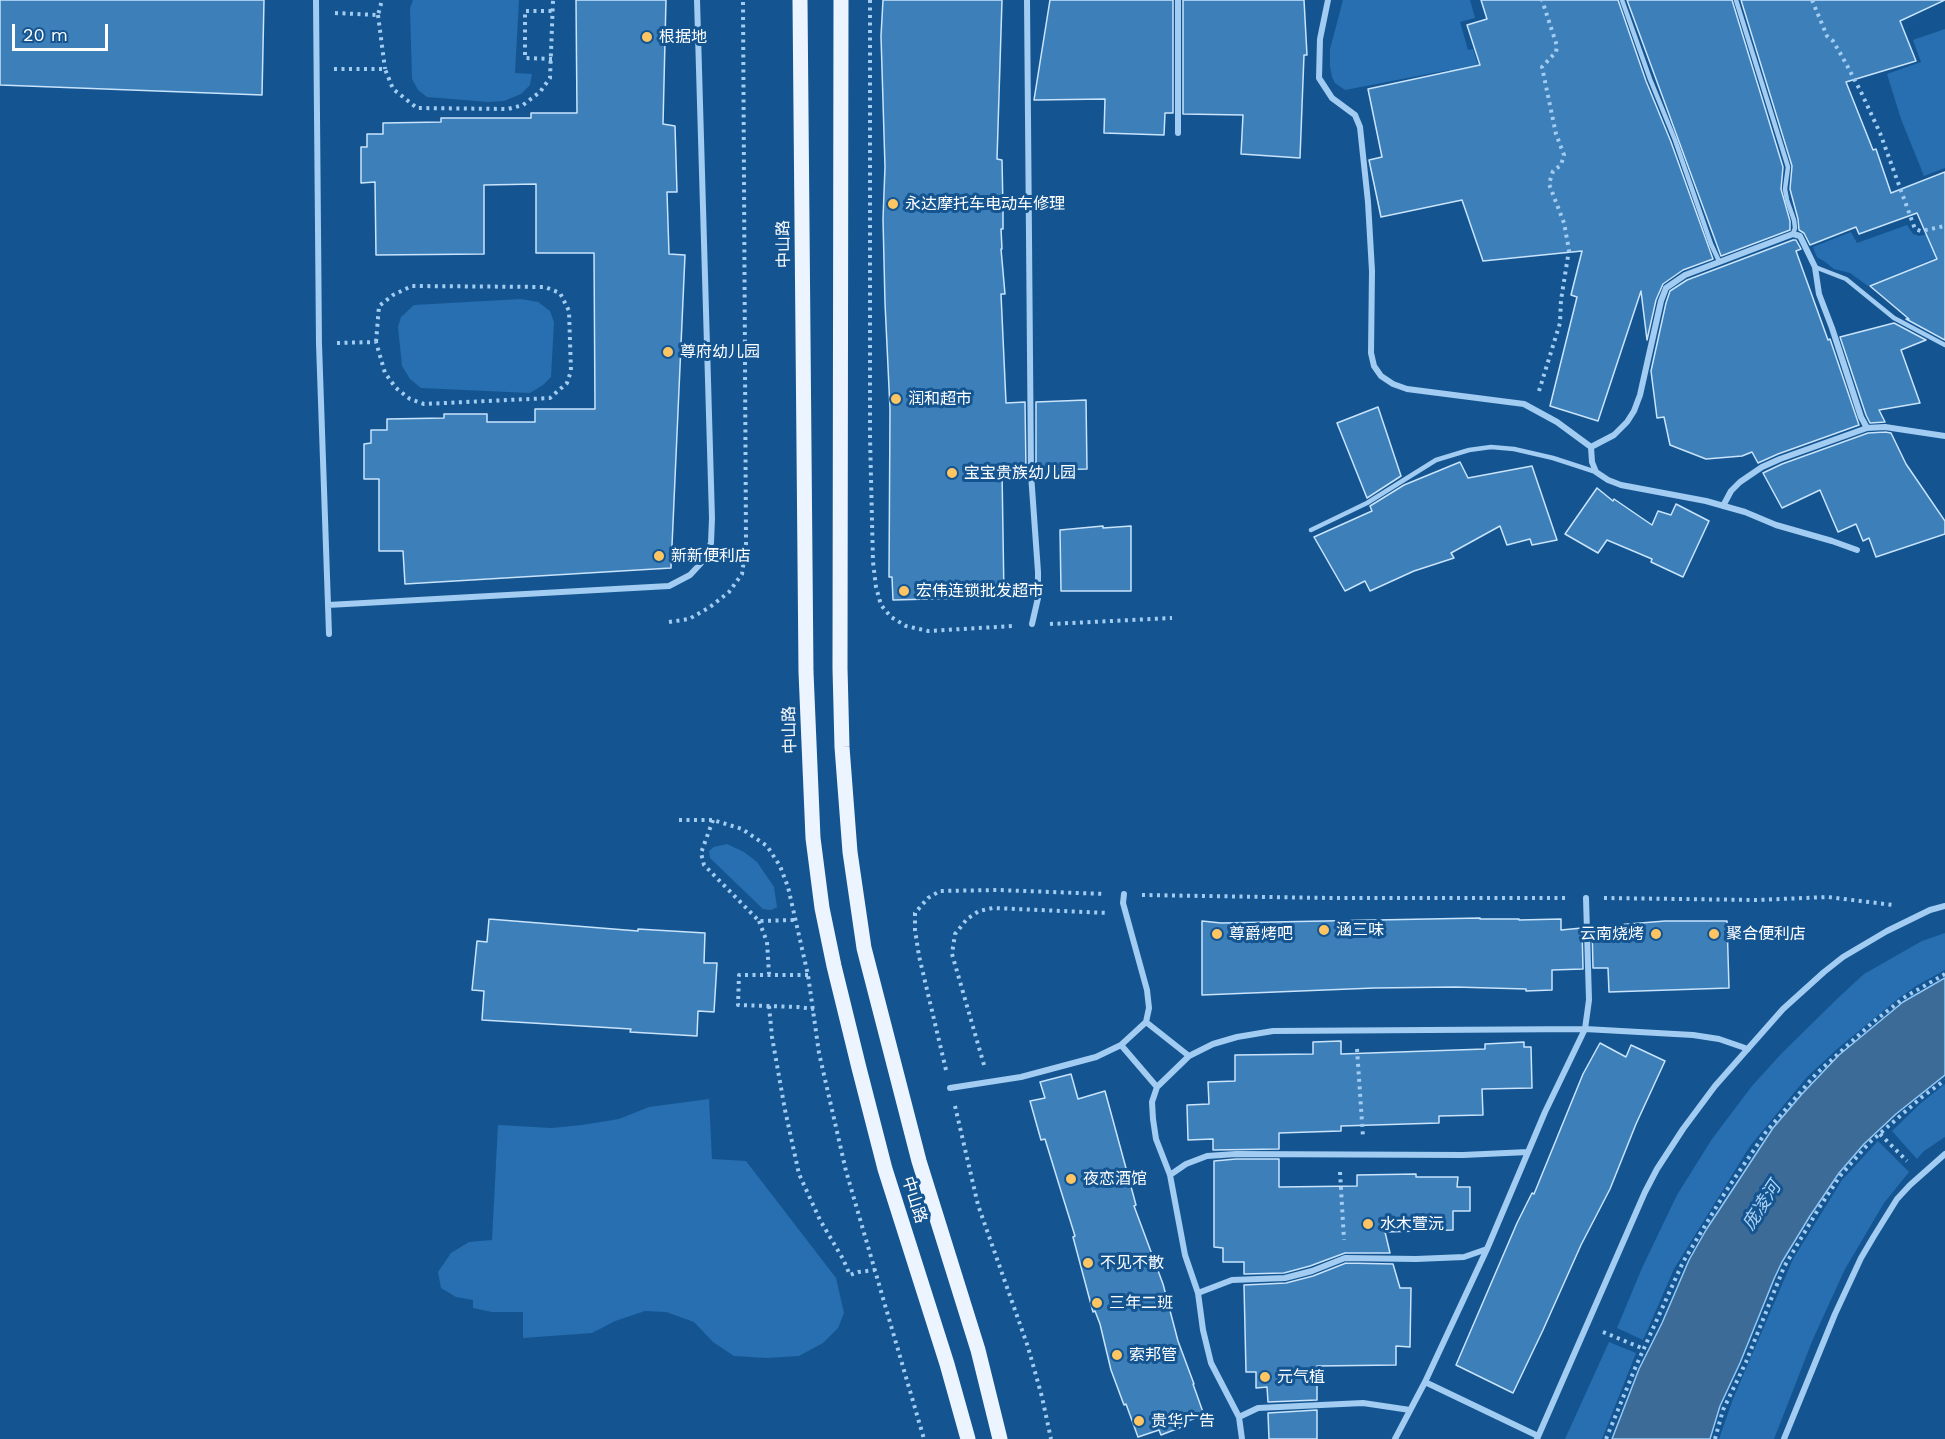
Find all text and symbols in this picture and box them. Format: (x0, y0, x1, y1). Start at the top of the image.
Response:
scale bar (15, 12, 111, 50)
text: 20 m (23, 24, 68, 45)
place label: 根据地 (659, 27, 707, 47)
marker: 根据地 (640, 30, 654, 44)
place label: 永达摩托车电动车修理 (905, 194, 1065, 214)
marker: 永达摩托车电动车修理 (886, 197, 900, 211)
street label: 中山路 (774, 220, 794, 268)
place label: 尊府幼儿园 (680, 342, 760, 362)
marker: 尊府幼儿园 (661, 345, 675, 359)
place label: 润和超市 (908, 389, 972, 409)
marker: 润和超市 (889, 392, 903, 406)
place label: 宝宝贵族幼儿园 (964, 463, 1076, 483)
marker: 宝宝贵族幼儿园 (945, 466, 959, 480)
place label: 新新便利店 (671, 546, 751, 566)
marker: 新新便利店 (652, 549, 666, 563)
place label: 宏伟连锁批发超市 (916, 581, 1044, 601)
marker: 宏伟连锁批发超市 (897, 584, 911, 598)
street label: 中山路 (780, 706, 800, 754)
place label: 涵三味 (1336, 920, 1384, 940)
marker: 涵三味 (1317, 923, 1331, 937)
place label: 尊爵烤吧 (1229, 924, 1293, 944)
place label: 云南烧烤 (1580, 924, 1644, 944)
place label: 聚合便利店 (1726, 924, 1806, 944)
marker: 尊爵烤吧 (1210, 927, 1224, 941)
marker: 云南烧烤 (1649, 927, 1663, 941)
marker: 聚合便利店 (1707, 927, 1721, 941)
place label: 夜恋酒馆 (1083, 1169, 1147, 1189)
marker: 夜恋酒馆 (1064, 1172, 1078, 1186)
street label: 中山路 (897, 1174, 931, 1226)
water label: 庞凌河 (1738, 1177, 1786, 1235)
place label: 水木萱沅 (1380, 1214, 1444, 1234)
marker: 水木萱沅 (1361, 1217, 1375, 1231)
place label: 不见不散 (1100, 1253, 1164, 1273)
marker: 不见不散 (1081, 1256, 1095, 1270)
place label: 三年二班 (1109, 1293, 1173, 1313)
marker: 三年二班 (1090, 1296, 1104, 1310)
place label: 索邦管 (1129, 1345, 1177, 1365)
marker: 索邦管 (1110, 1348, 1124, 1362)
place label: 元气植 (1277, 1367, 1325, 1387)
marker: 元气植 (1258, 1370, 1272, 1384)
place label: 贵华广告 (1151, 1411, 1215, 1431)
marker: 贵华广告 (1132, 1414, 1146, 1428)

